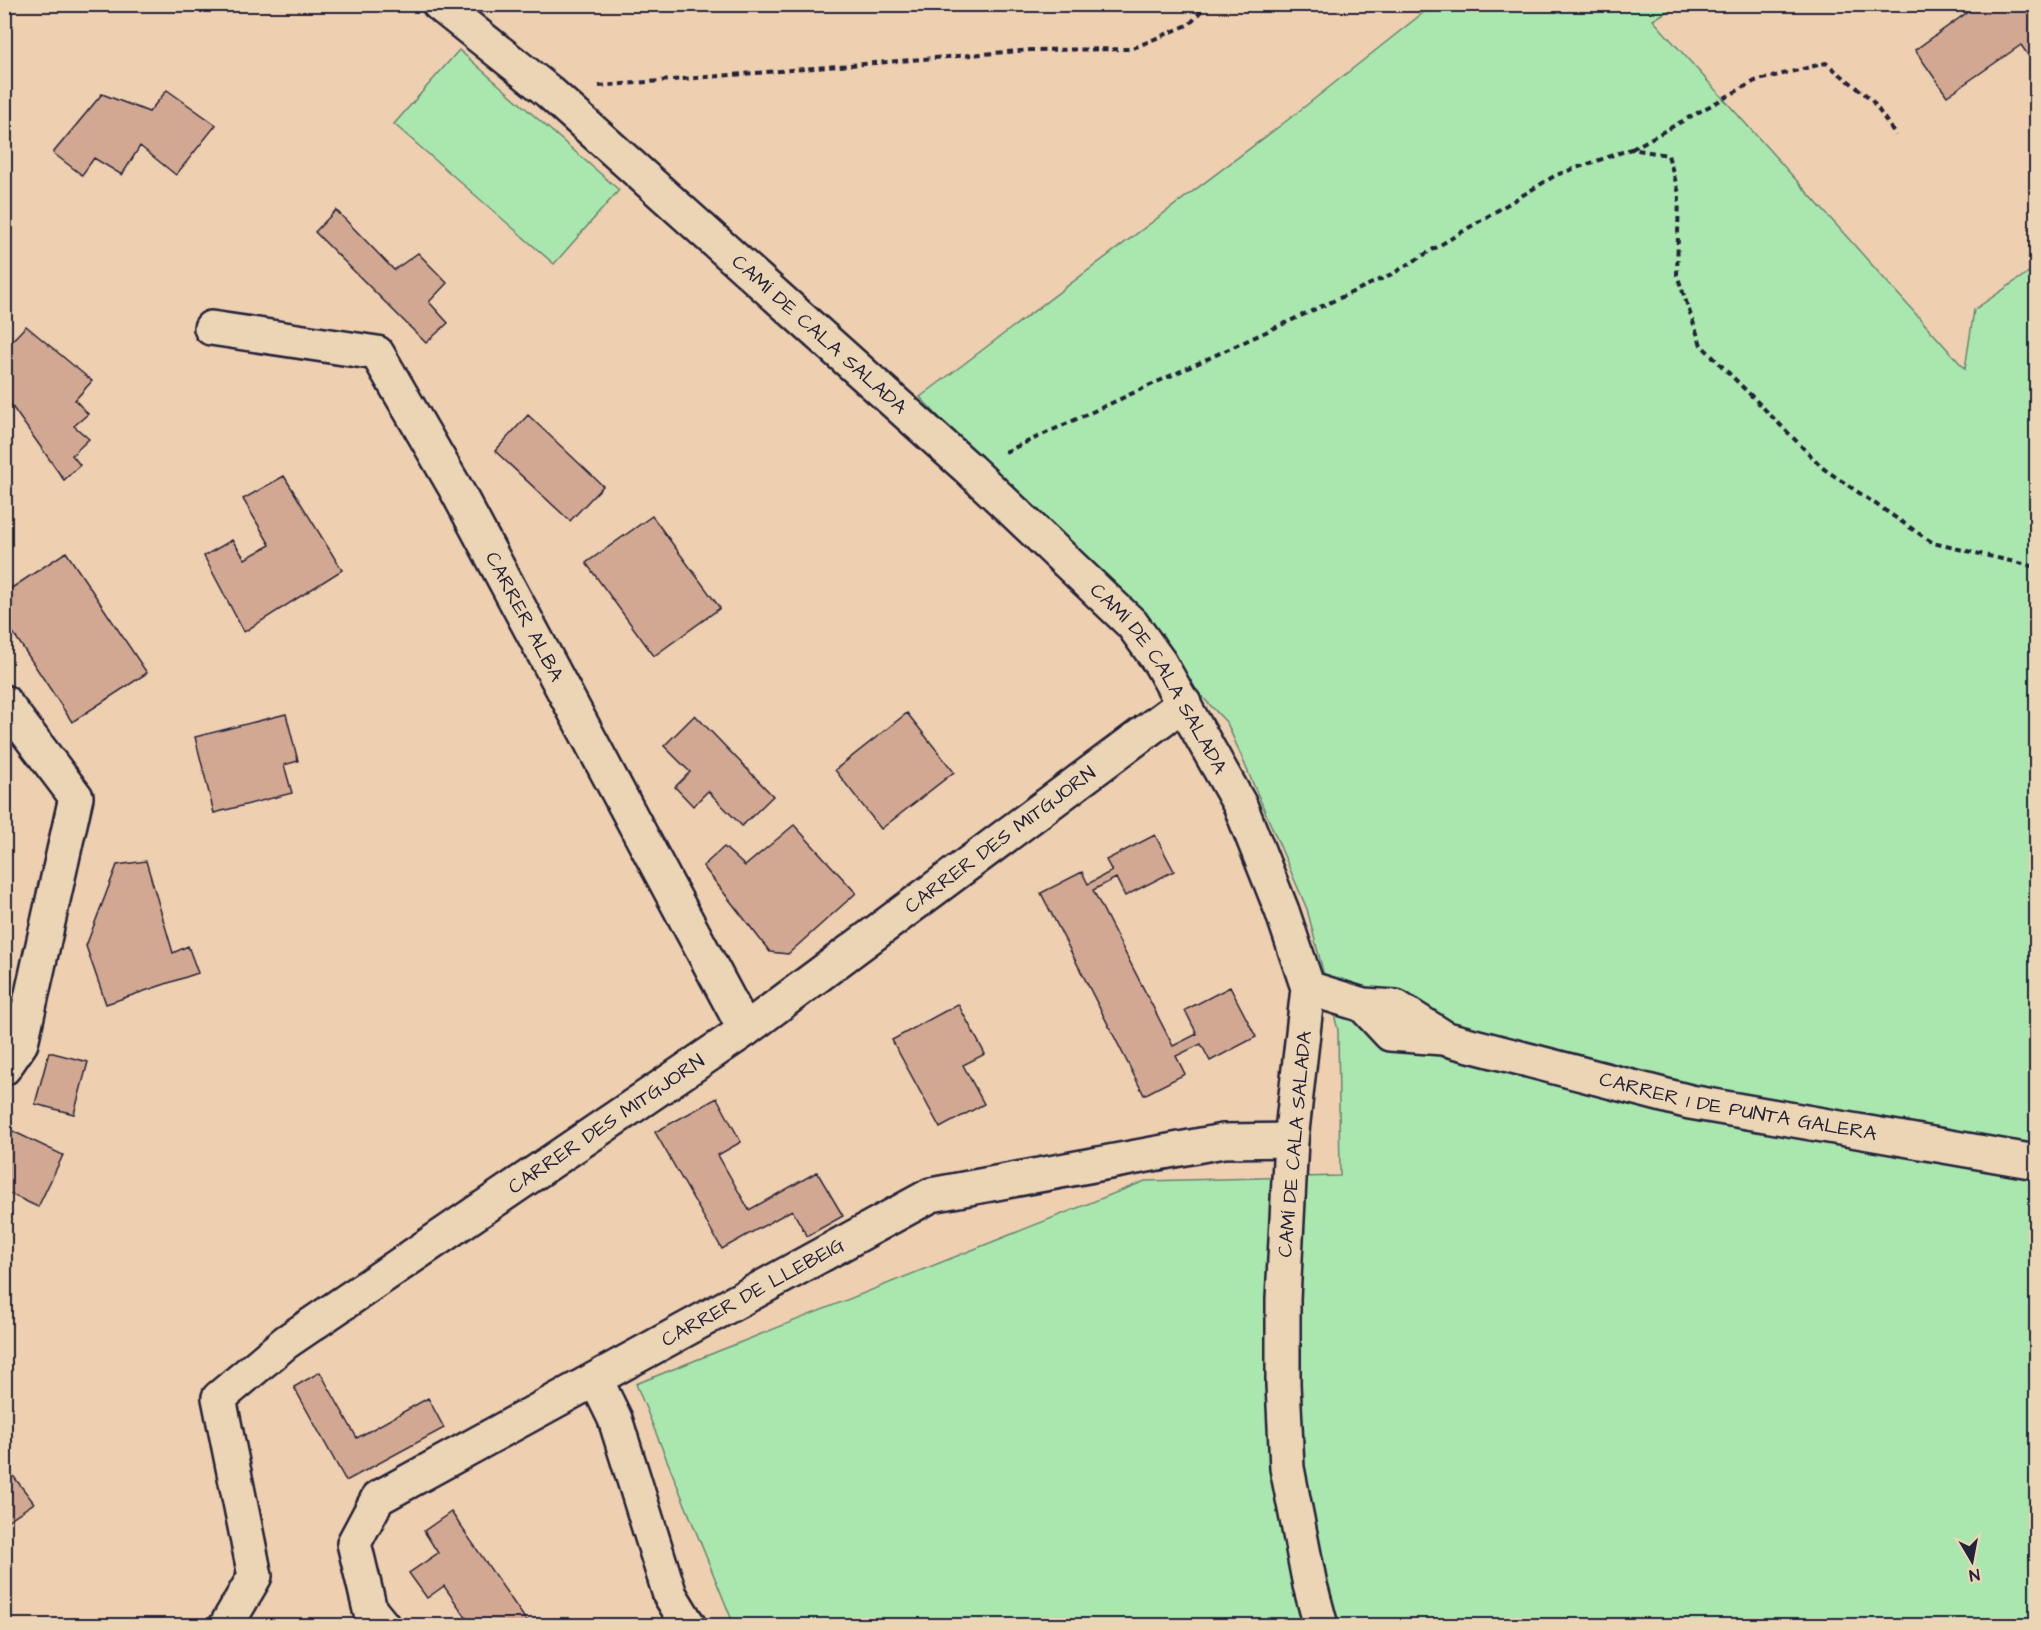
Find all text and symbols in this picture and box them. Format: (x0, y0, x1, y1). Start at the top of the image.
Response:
street label: CAMÍ DE CALA SALADA (725, 248, 913, 421)
street label: CARRER ALBA (478, 547, 570, 687)
street label: CAMÍ DE CALA SALADA (1083, 577, 1234, 779)
street label: CARRER DES MITGJORN (899, 759, 1102, 920)
street label: CAMÍ DE CALA SALADA (1271, 1029, 1319, 1258)
street label: CARRER DES MITGJORN (502, 1047, 710, 1201)
street label: CARRER 1 DE PUNTA GALERA (1596, 1065, 1879, 1148)
street label: CARRER DE LLEBEIG (656, 1231, 850, 1354)
north arrow (1942, 1531, 2002, 1591)
text: N (1968, 1563, 1981, 1586)

